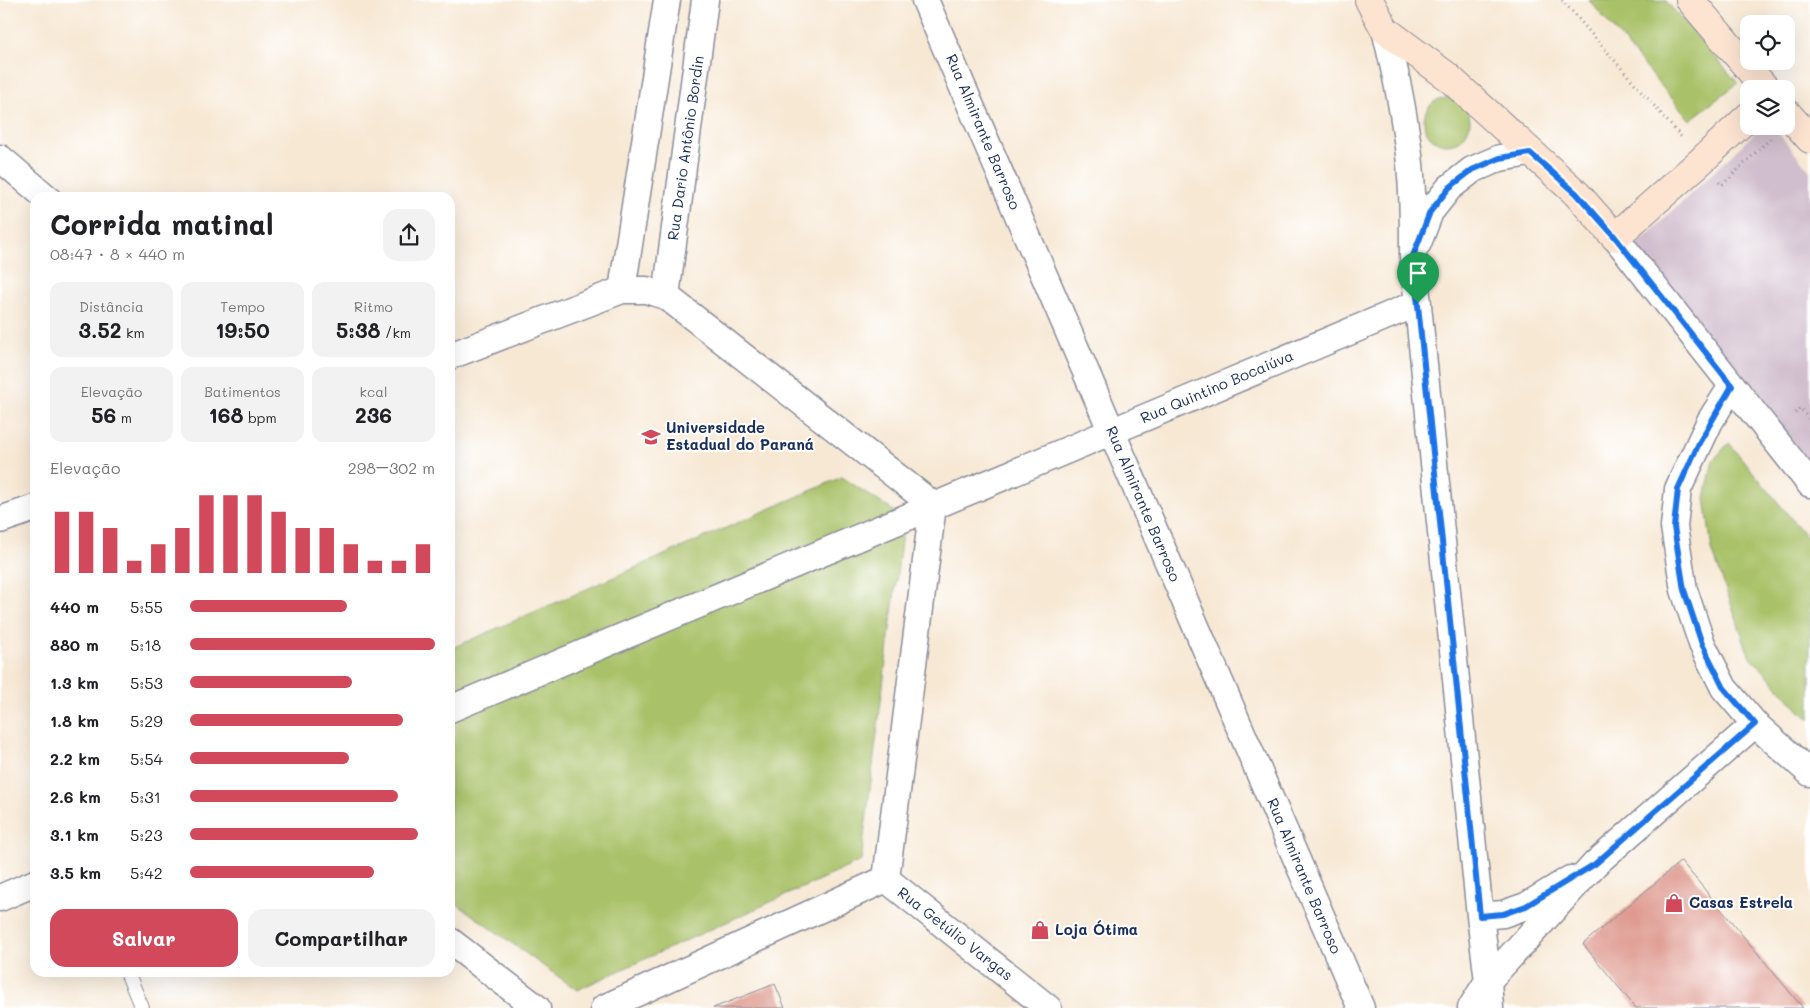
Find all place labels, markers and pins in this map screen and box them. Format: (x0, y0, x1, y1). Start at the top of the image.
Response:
pin (1397, 252, 1439, 303)
place label: Universidade Estadual do Paraná (666, 417, 814, 454)
school or university icon: Universidade Estadual do Paraná (640, 426, 662, 448)
shop icon: Casas Estrela (1663, 892, 1685, 914)
place label: Casas Estrela (1689, 892, 1793, 912)
shop icon: Loja Ótima (1029, 919, 1051, 941)
place label: Loja Ótima (1055, 919, 1138, 939)

